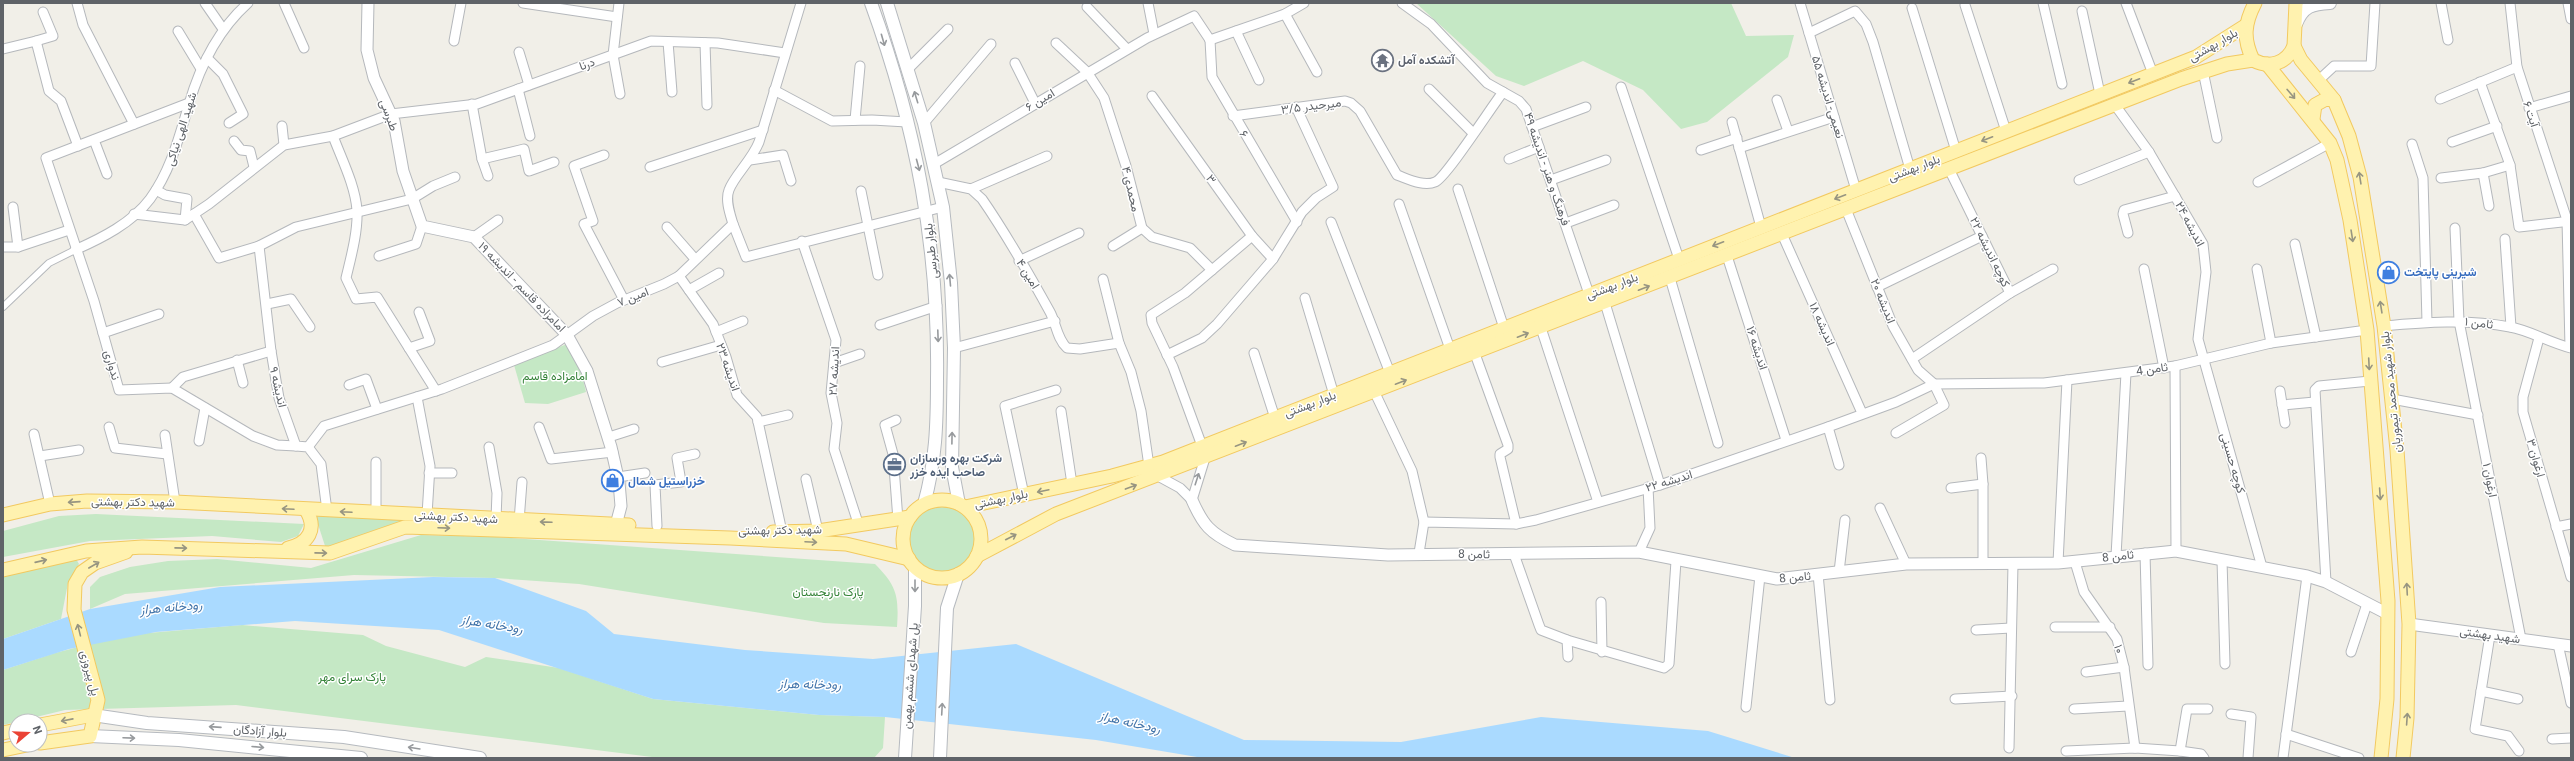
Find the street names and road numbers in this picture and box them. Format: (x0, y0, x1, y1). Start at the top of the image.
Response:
street label: بلوار بهشتی (2186, 25, 2241, 66)
street label: نعیمی- اندیشه ۵۵ (1808, 54, 1847, 140)
street label: درنا (577, 55, 597, 74)
street label: امین ۶ (1023, 86, 1058, 115)
street label: شهید الهی نیاکی (163, 90, 200, 168)
street label: میرحیدر ۳/۵ (1280, 95, 1342, 118)
street label: طبرسی (376, 97, 401, 133)
street label: آیت ۶ (2520, 99, 2542, 130)
street label: فرهنگ و هنر - اندیشه ۴۹ (1520, 111, 1573, 228)
street label: ۶ (1236, 128, 1252, 140)
street label: بلوار بهشتی (1886, 152, 1942, 185)
street label: محمدی ۴ (1118, 165, 1143, 213)
street label: ۳ (1203, 172, 1219, 186)
street label: اندیشه ۲۴ (2172, 199, 2208, 249)
street label: کوچه اندیشه ۲۲ (1966, 215, 2013, 290)
street label: بلوار طبرسی (921, 223, 942, 279)
street label: امامزاده قاسم - اندیشه ۱۹ (475, 239, 569, 336)
street label: امین ۴ (1013, 257, 1043, 292)
street label: بلوار بهشتی (1584, 270, 1640, 303)
street label: اندیشه ۲۰ (1868, 277, 1898, 325)
street label: امین ۷ (615, 284, 651, 311)
street label: اندیشه ۱۸ (1806, 300, 1838, 348)
street label: ثامن ۱ (2464, 314, 2494, 333)
street label: اندیشه ۱۶ (1743, 324, 1771, 372)
street label: بلوار شهید محمد تیموریان (2378, 331, 2405, 453)
street label: اندیشه ۲۳ (713, 341, 743, 393)
street label: اندیشه ۲۷ (826, 346, 842, 396)
street label: ندواری (100, 348, 123, 382)
street label: ثامن 4 (2135, 360, 2169, 379)
street label: اندیشه ۹ (267, 365, 289, 409)
street label: بلوار بهشتی (1282, 388, 1338, 421)
street label: کوچه حسینی (2217, 431, 2248, 495)
street label: ارغوان ۳ (2523, 437, 2548, 479)
street label: ارغوان ۱ (2479, 462, 2500, 499)
street label: اندیشه ۲۲ (1644, 467, 1694, 495)
street label: بلوار بهشتی (973, 487, 1029, 512)
street label: شهید دکتر بهشتی (91, 494, 175, 511)
street label: شهید دکتر بهشتی (414, 508, 498, 527)
street label: شهید دکتر بهشتی (738, 522, 822, 539)
street label: ثامن 8 (1458, 547, 1490, 562)
street label: ثامن 8 (2101, 547, 2135, 566)
street label: ثامن 8 (1778, 569, 1812, 586)
street label: پل شهدای ششم بهمن (899, 622, 922, 730)
street label: شهید بهشتی (2459, 624, 2521, 647)
street label: ۱۰ (2111, 643, 2127, 655)
street label: پل پیروزی (76, 649, 103, 698)
street label: بلوار آزادگان (233, 722, 287, 741)

